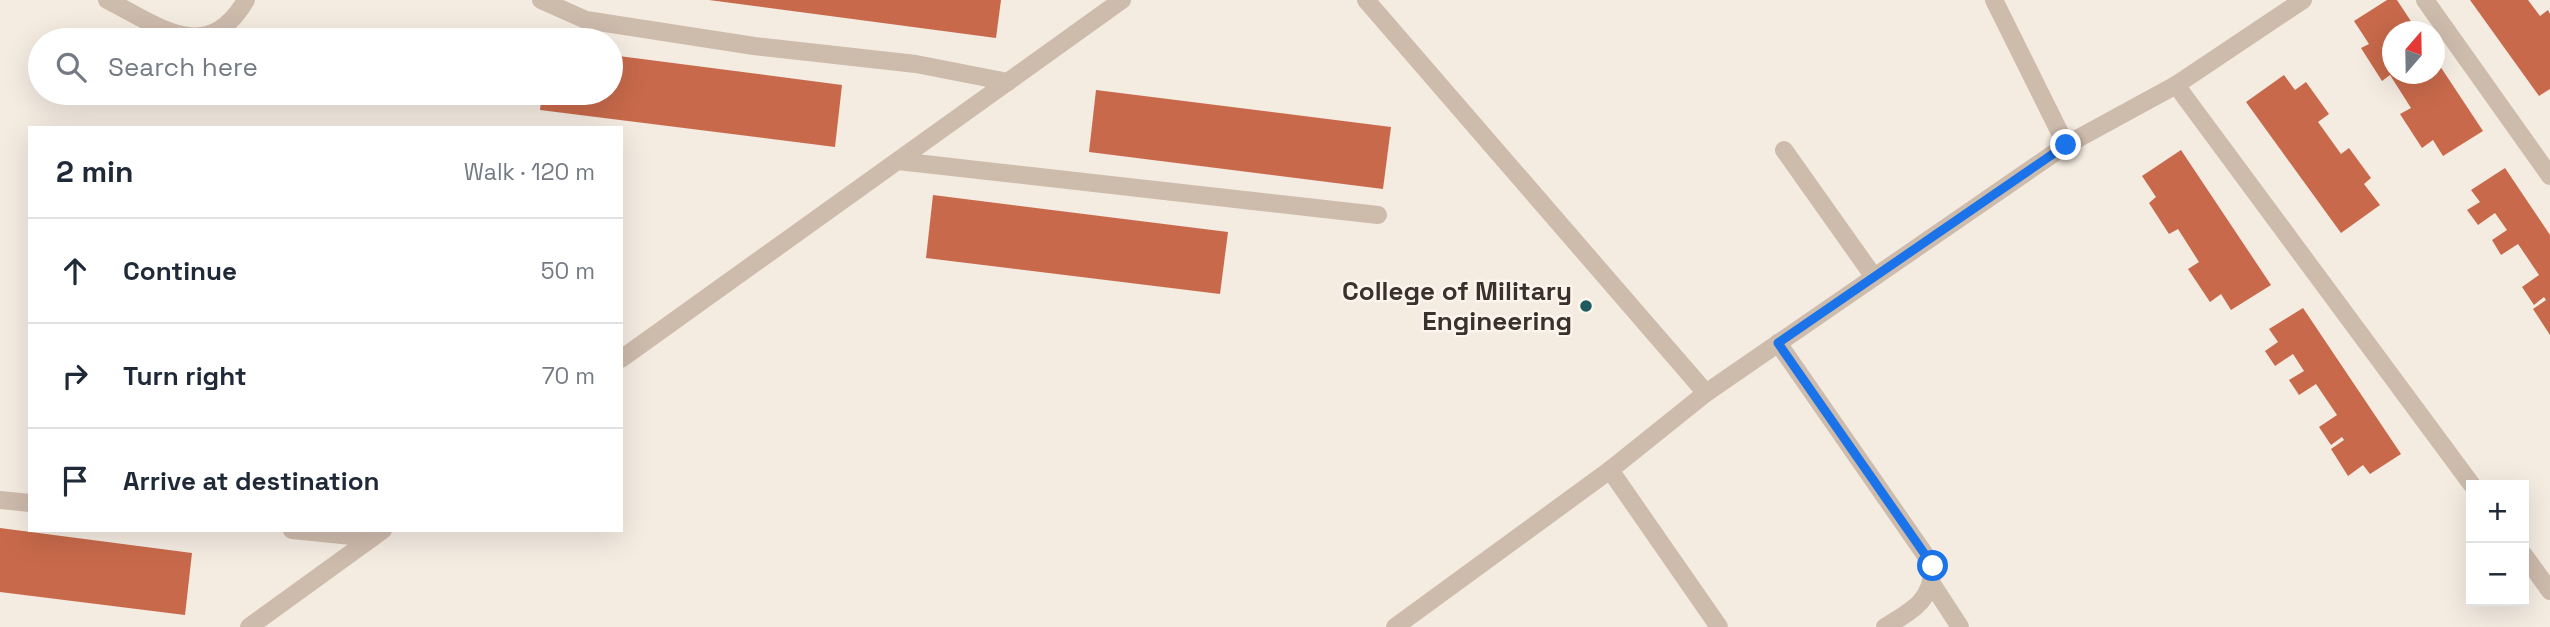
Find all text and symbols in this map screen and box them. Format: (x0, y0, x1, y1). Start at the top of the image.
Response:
north arrow (2382, 21, 2445, 84)
search box (28, 28, 623, 105)
icon: search (52, 48, 90, 86)
text: Search here (108, 50, 258, 84)
route end (2050, 129, 2081, 160)
text: 2 min (56, 152, 134, 191)
text: Walk · 120 m (464, 157, 595, 187)
icon: ahead (56, 252, 94, 290)
text: Continue (123, 254, 237, 288)
text: 50 m (541, 256, 595, 286)
place label: College of Military Engineering (1342, 274, 1572, 338)
marker: College of Military Engineering (1578, 298, 1594, 314)
icon: right (56, 357, 94, 395)
text: Turn right (123, 359, 247, 393)
text: 70 m (542, 361, 595, 391)
icon: arrive (56, 462, 94, 500)
text: Arrive at destination (123, 464, 380, 498)
map controls (2466, 480, 2529, 606)
button: + (2466, 480, 2529, 543)
button: − (2466, 543, 2529, 606)
route start (1917, 550, 1948, 581)

